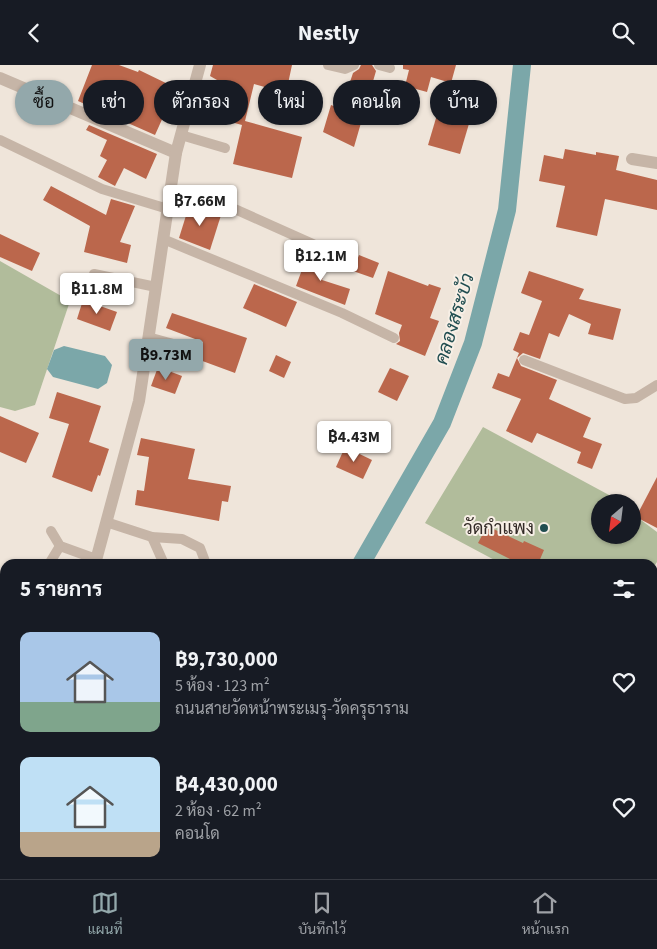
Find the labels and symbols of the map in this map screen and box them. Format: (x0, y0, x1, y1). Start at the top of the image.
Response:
pin: ฿7.66M (159, 185, 241, 227)
pin: ฿12.1M (280, 239, 362, 282)
water label: คลองสระบัว (428, 270, 482, 368)
pin: ฿11.8M (56, 273, 138, 315)
pin: ฿9.73M (125, 339, 207, 381)
pin: ฿4.43M (313, 421, 395, 463)
north arrow (591, 494, 641, 544)
place label: วัดกำแพง (463, 516, 534, 541)
marker: วัดกำแพง (538, 522, 550, 534)

